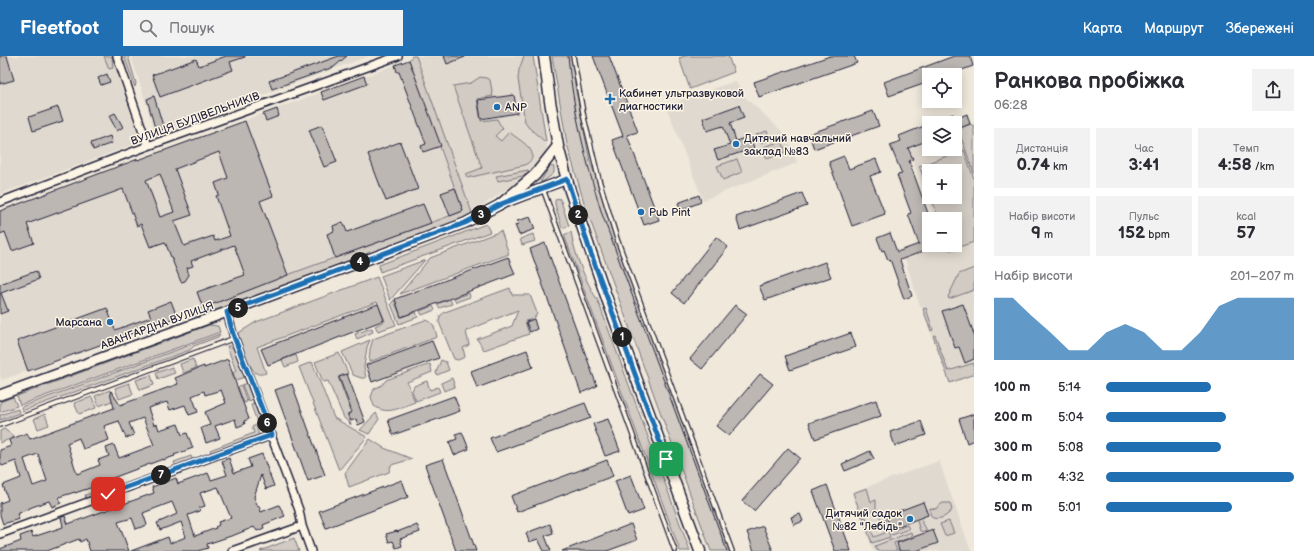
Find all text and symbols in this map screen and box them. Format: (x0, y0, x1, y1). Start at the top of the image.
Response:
search box (123, 10, 403, 46)
text: Fleetfoot (20, 17, 99, 40)
icon: search (137, 17, 159, 39)
text: Пошук (169, 19, 215, 38)
text: Карта (1083, 20, 1122, 37)
text: Маршрут (1144, 20, 1204, 37)
text: Збережені (1226, 20, 1294, 37)
map controls (922, 68, 962, 252)
button: locate (922, 68, 962, 108)
text: Ранкова пробіжка (994, 68, 1184, 95)
button: share (1252, 69, 1294, 111)
place label: Кабинет ультразвуковой диагностики (619, 87, 744, 113)
street label: ВУЛИЦЯ БУДІВЕЛЬНИКІВ (129, 89, 261, 148)
marker: Кабинет ультразвуковой диагностики (604, 93, 616, 105)
text: 06:28 (994, 97, 1027, 113)
place label: ANP (505, 101, 527, 114)
marker: ANP (492, 102, 502, 112)
button: layers (922, 116, 962, 156)
place label: Дитячий навчальний заклад №83 (744, 132, 851, 158)
marker: Дитячий навчальний заклад №83 (731, 139, 741, 149)
text: Дистанція (1016, 142, 1068, 155)
text: Час (1134, 142, 1154, 155)
text: Темп (1233, 142, 1259, 155)
text: 0.74 (1016, 155, 1050, 175)
text: 3:41 (1129, 155, 1159, 175)
text: 4:58 (1218, 155, 1252, 175)
text: km (1050, 160, 1068, 173)
text: /km (1252, 160, 1274, 173)
button: + (922, 164, 962, 204)
pin: 3 (471, 205, 491, 225)
pin: 2 (568, 205, 588, 225)
place label: Pub Pint (649, 206, 691, 219)
marker: Pub Pint (636, 207, 646, 217)
text: 3 (478, 208, 484, 221)
text: 2 (575, 208, 581, 221)
text: Набір висоти (1009, 210, 1075, 223)
text: Пульс (1129, 210, 1159, 223)
text: kcal (1236, 210, 1256, 223)
button: − (922, 212, 962, 252)
text: 9 (1031, 223, 1041, 243)
text: 152 (1118, 223, 1145, 243)
text: 57 (1236, 223, 1256, 243)
text: m (1041, 228, 1053, 241)
text: bpm (1145, 228, 1170, 241)
pin: 4 (350, 252, 370, 272)
text: 4 (357, 255, 363, 268)
text: Набір висоти (994, 268, 1073, 284)
text: 201–207 m (1230, 268, 1294, 284)
pin: 5 (228, 298, 248, 318)
street label: АВАНГАРДНА ВУЛИЦЯ (98, 299, 215, 352)
text: 5 (235, 301, 241, 314)
place label: Марсана (55, 316, 102, 329)
marker: Марсана (105, 317, 115, 327)
pin: 1 (612, 327, 632, 347)
text: 1 (620, 330, 624, 343)
text: 100 m (994, 379, 1030, 395)
text: 5:14 (1058, 379, 1081, 395)
text: 200 m (994, 409, 1032, 425)
text: 5:04 (1058, 409, 1084, 425)
pin: 6 (257, 413, 277, 433)
text: 6 (264, 416, 270, 429)
text: 300 m (994, 439, 1032, 455)
text: 5:08 (1058, 439, 1083, 455)
pin (649, 442, 683, 476)
icon: arrive (655, 448, 677, 470)
pin: 7 (151, 465, 171, 485)
text: 7 (158, 468, 164, 481)
text: 400 m (994, 469, 1032, 485)
text: 4:32 (1058, 469, 1084, 485)
pin (91, 477, 125, 511)
icon: check (97, 483, 119, 505)
text: 500 m (994, 499, 1032, 515)
text: 5:01 (1058, 499, 1081, 515)
place label: Дитячий садок №82 "Лебідь" (826, 507, 902, 533)
marker: Дитячий садок №82 "Лебідь" (905, 514, 915, 524)

